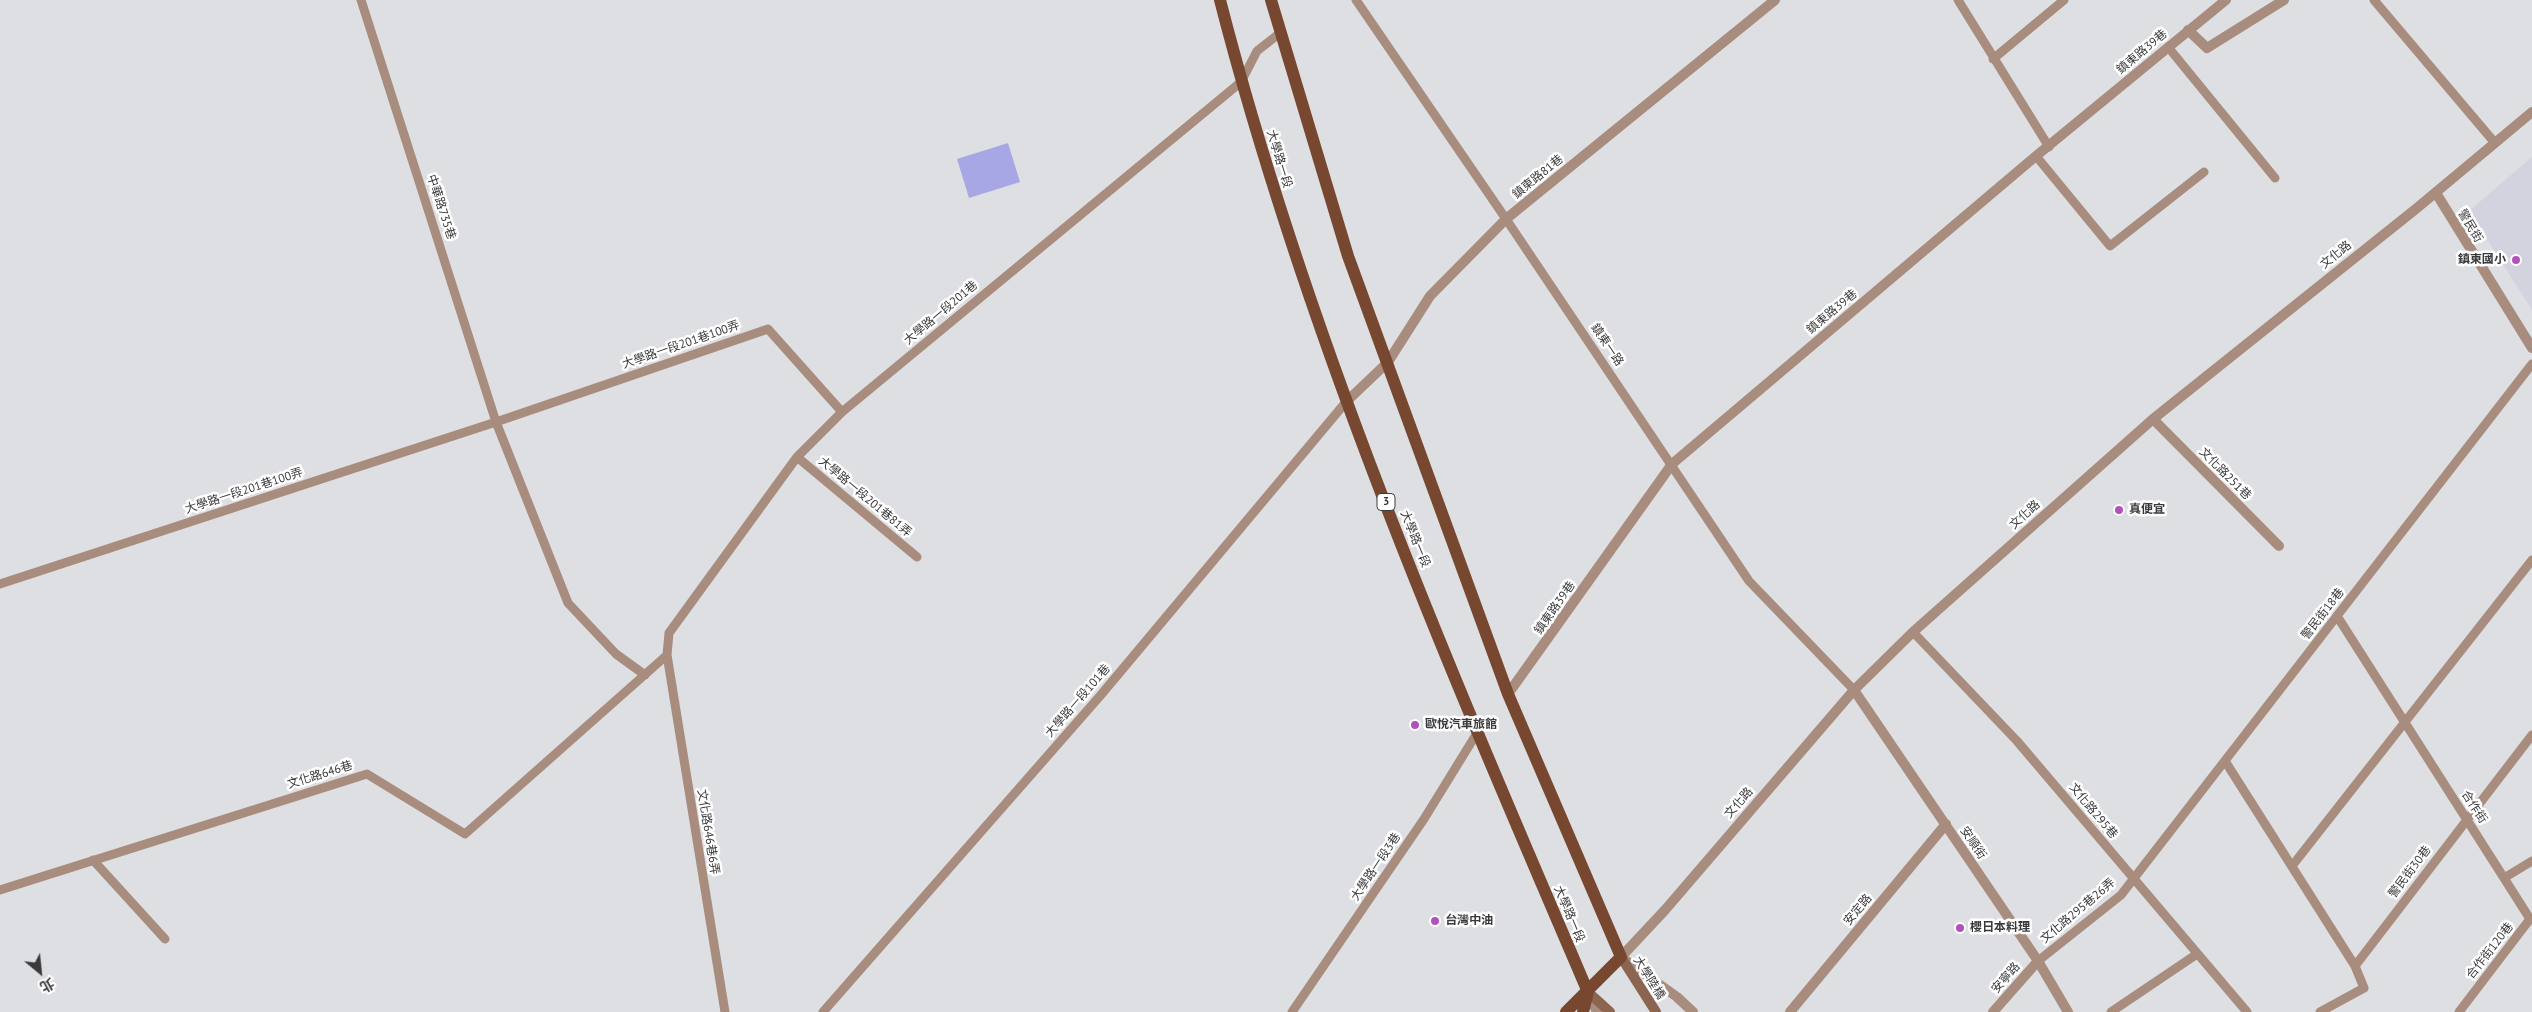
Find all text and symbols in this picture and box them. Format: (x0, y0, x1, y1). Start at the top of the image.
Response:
street label: 鎮東路39巷 (2114, 27, 2170, 77)
street label: 大學路一段 (1263, 128, 1295, 190)
street label: 鎮東路81巷 (1510, 152, 1566, 202)
street label: 中華路735巷 (424, 173, 458, 241)
street label: 警民街 (2455, 207, 2485, 245)
street label: 文化路 (2317, 238, 2355, 272)
place label: 鎮東國小 (2458, 253, 2506, 267)
marker: 鎮東國小 (2510, 254, 2522, 266)
street label: 大學路一段201巷 (901, 278, 981, 348)
street label: 鎮東路39巷 (1804, 287, 1860, 337)
street label: 大學路一段201巷100弄 (620, 318, 742, 372)
street label: 鎮東一路 (1588, 321, 1626, 369)
street label: 文化路251巷 (2196, 445, 2254, 503)
street label: 大學路一段201巷81弄 (816, 454, 914, 540)
street label: 大學路一段201巷100弄 (183, 465, 305, 517)
road number: 3 (1377, 494, 1395, 511)
street label: 文化路 (2007, 498, 2043, 532)
place label: 真便宜 (2129, 503, 2165, 517)
marker: 真便宜 (2113, 504, 2125, 516)
street label: 大學路一段 (1397, 508, 1433, 570)
street label: 鎮東路39巷 (1532, 579, 1578, 637)
street label: 警民街18巷 (2299, 586, 2347, 642)
street label: 大學路一段101巷 (1043, 662, 1113, 740)
place label: 歐悅汽車旅館 (1425, 718, 1497, 732)
marker: 歐悅汽車旅館 (1409, 719, 1421, 731)
street label: 文化路646巷 (286, 758, 354, 792)
street label: 文化路295巷 (2066, 780, 2120, 842)
street label: 文化路 (1722, 785, 1756, 821)
street label: 文化路646巷6弄 (694, 788, 722, 876)
street label: 合作街 (2458, 788, 2490, 826)
street label: 安順街 (1957, 824, 1989, 862)
street label: 大學路一段3巷 (1348, 830, 1404, 904)
street label: 警民街30巷 (2386, 843, 2434, 901)
street label: 文化路295巷26弄 (2038, 876, 2118, 946)
street label: 大學路一段 (1551, 884, 1587, 944)
street label: 安定路 (1841, 892, 1875, 928)
place label: 台灣中油 (1445, 914, 1493, 928)
marker: 台灣中油 (1429, 915, 1441, 927)
street label: 合作街120巷 (2464, 920, 2516, 982)
place label: 櫻日本料理 (1970, 921, 2030, 935)
marker: 櫻日本料理 (1954, 922, 1966, 934)
north arrow (15, 947, 65, 997)
street label: 大學陸橋 (1630, 954, 1668, 1002)
street label: 安寧路 (1989, 960, 2023, 996)
text: 北 (37, 974, 57, 996)

